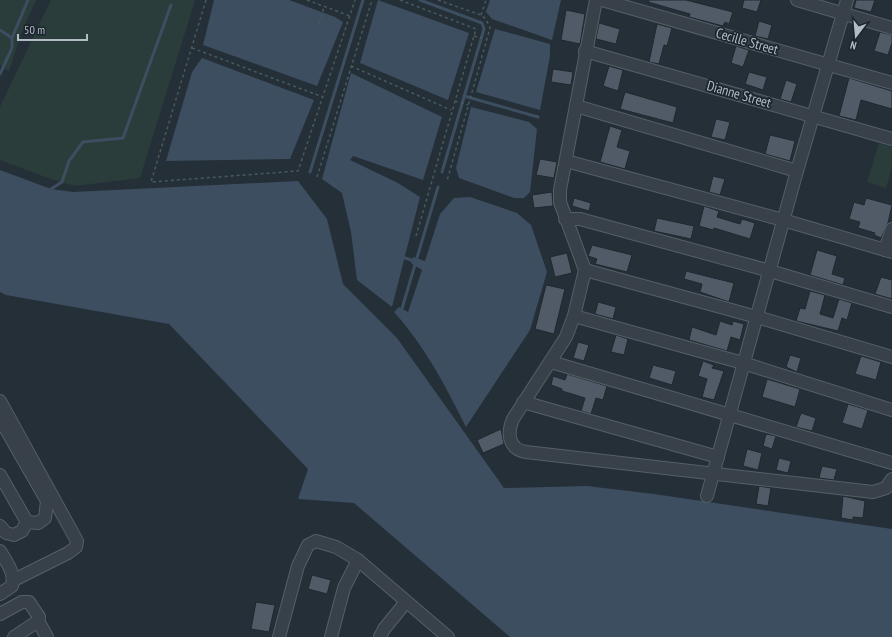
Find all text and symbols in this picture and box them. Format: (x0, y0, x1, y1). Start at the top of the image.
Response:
scale bar (18, 16, 87, 42)
north arrow (836, 16, 876, 56)
text: 50 m (24, 22, 45, 37)
street label: Cecille Street (714, 24, 780, 59)
text: N (848, 38, 858, 53)
street label: Dianne Street (705, 76, 773, 112)

